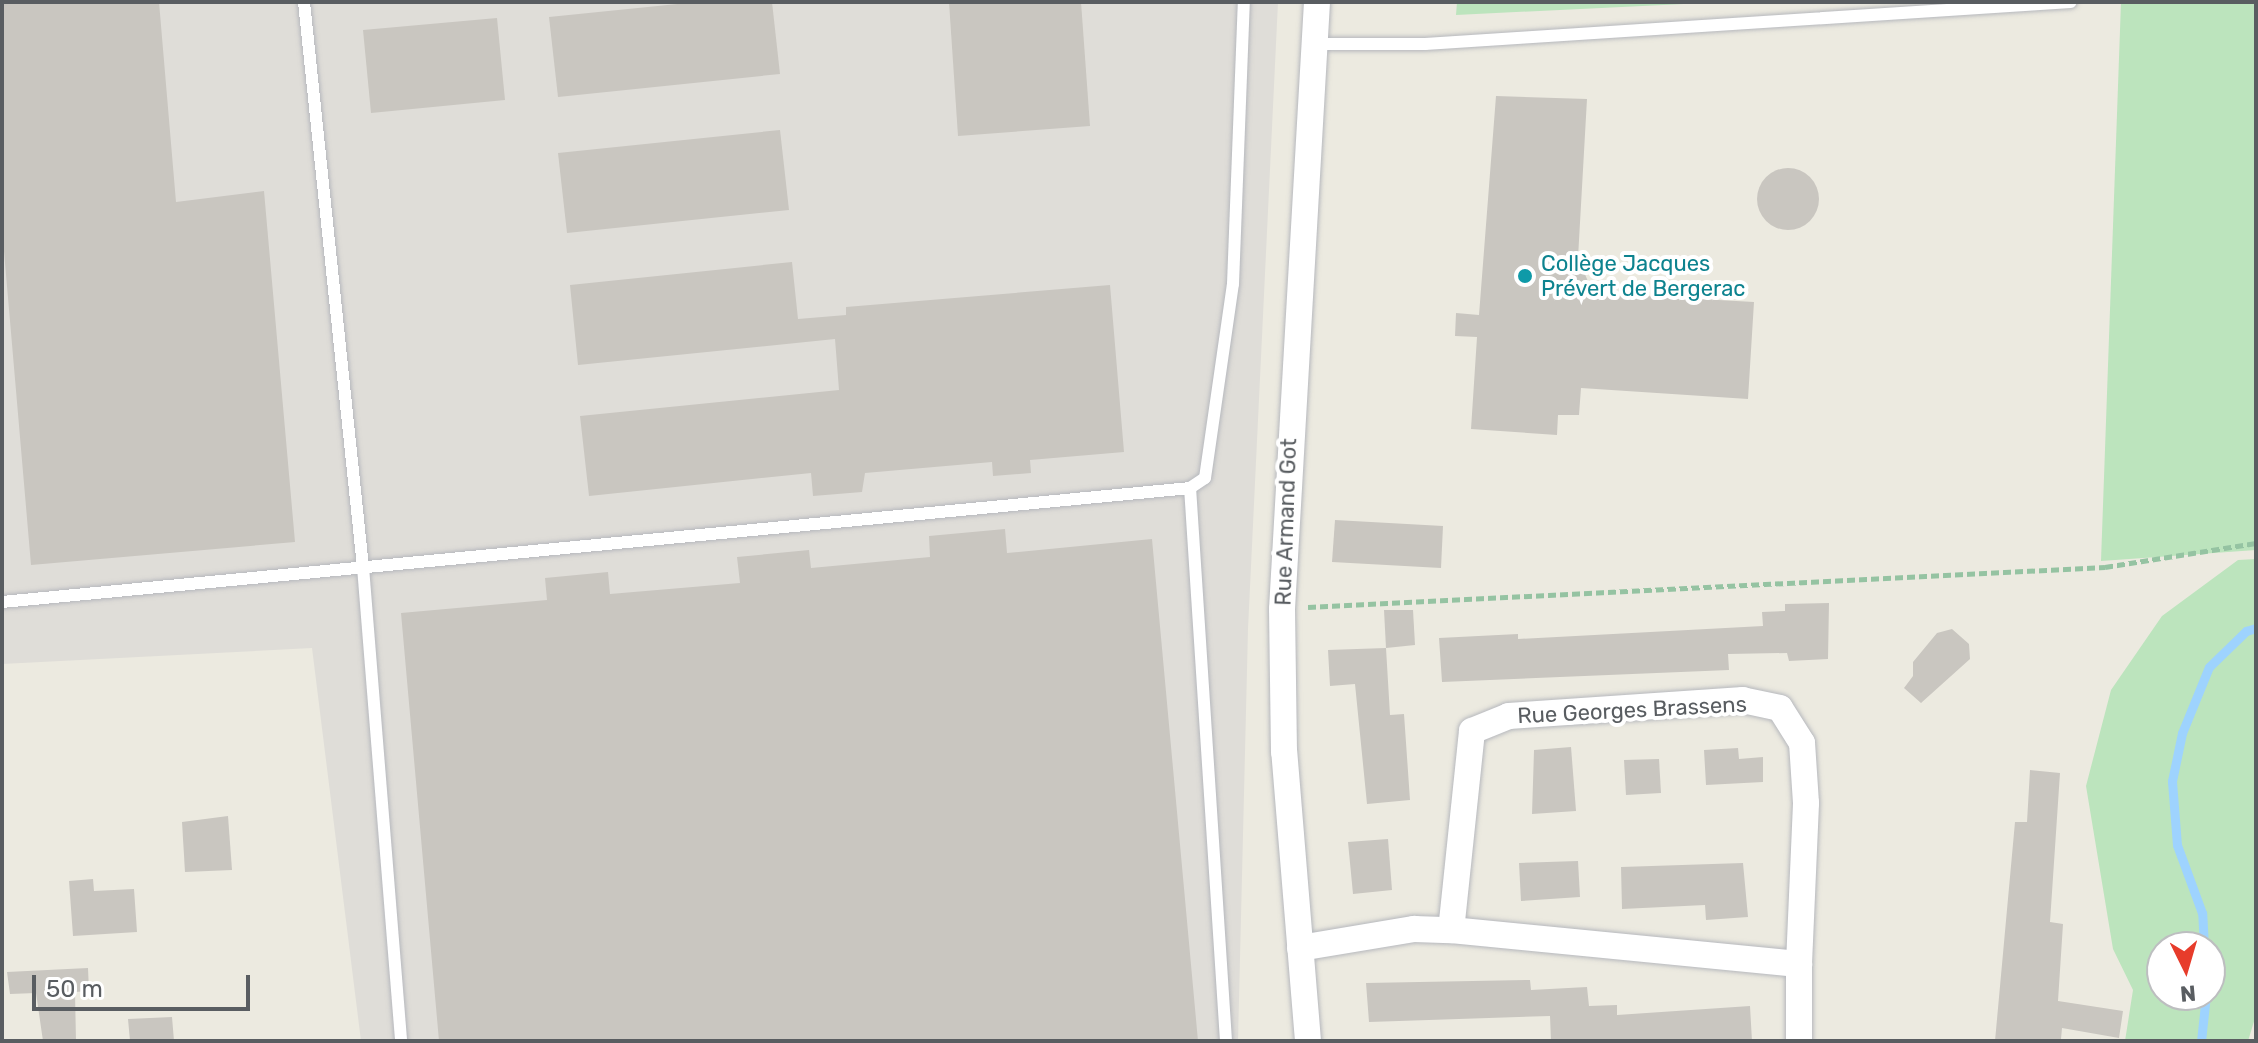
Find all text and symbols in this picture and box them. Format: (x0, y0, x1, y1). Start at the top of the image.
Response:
place label: Collège Jacques Prévert de Bergerac (1541, 250, 1746, 302)
marker: Collège Jacques Prévert de Bergerac (1516, 267, 1534, 285)
street label: Rue Armand Got (1270, 438, 1302, 606)
street label: Rue Georges Brassens (1517, 691, 1747, 729)
north arrow (2146, 931, 2226, 1011)
scale bar (36, 959, 254, 1009)
text: 50 m (46, 975, 103, 1003)
text: N (2179, 979, 2197, 1008)

